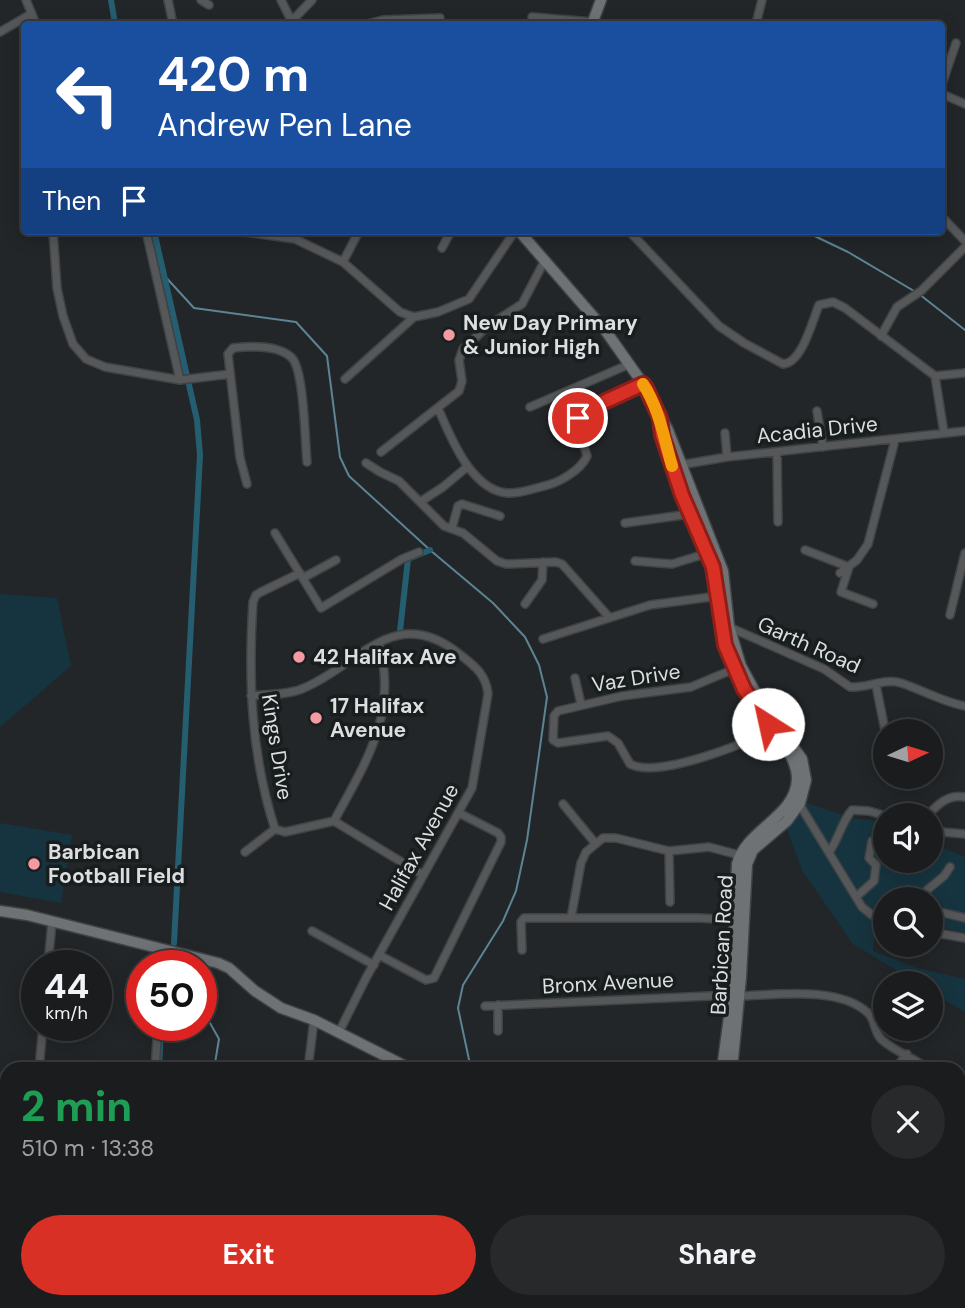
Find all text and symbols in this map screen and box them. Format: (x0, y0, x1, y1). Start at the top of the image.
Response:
text: 420 m (157, 42, 309, 106)
icon: left (42, 49, 133, 140)
text: Andrew Pen Lane (157, 104, 412, 146)
icon: arrive (115, 182, 153, 220)
text: Then (42, 184, 101, 218)
place label: New Day Primary & Junior High (463, 309, 638, 361)
marker: New Day Primary & Junior High (441, 327, 457, 343)
pin (548, 388, 608, 448)
icon: arrive (559, 399, 597, 437)
street label: Acadia Drive (755, 410, 879, 450)
street label: Garth Road (753, 610, 865, 680)
place label: 42 Halifax Ave (313, 643, 457, 671)
marker: 42 Halifax Ave (291, 649, 307, 665)
street label: Vaz Drive (590, 657, 682, 699)
position arrow (731, 687, 805, 761)
street label: Kings Drive (255, 692, 299, 802)
place label: 17 Halifax Avenue (330, 692, 424, 744)
marker: 17 Halifax Avenue (308, 710, 324, 726)
north arrow (873, 719, 943, 789)
map controls (873, 719, 943, 1041)
street label: Halifax Avenue (373, 779, 465, 915)
button: sound (873, 803, 943, 873)
place label: Barbican Football Field (48, 838, 185, 890)
marker: Barbican Football Field (26, 856, 42, 872)
street label: Barbican Road (704, 874, 740, 1016)
button: search (873, 887, 943, 957)
speed limit sign: 50 (126, 950, 217, 1041)
text: 44 (44, 963, 89, 1009)
street label: Bronx Avenue (541, 966, 675, 1000)
button: layers (873, 971, 943, 1041)
text: km/h (45, 1001, 88, 1025)
text: 2 min (21, 1079, 132, 1134)
button: close (871, 1085, 945, 1159)
text: 510 m · 13:38 (21, 1133, 154, 1163)
button: Exit (21, 1215, 476, 1295)
button: Share (490, 1215, 945, 1295)

